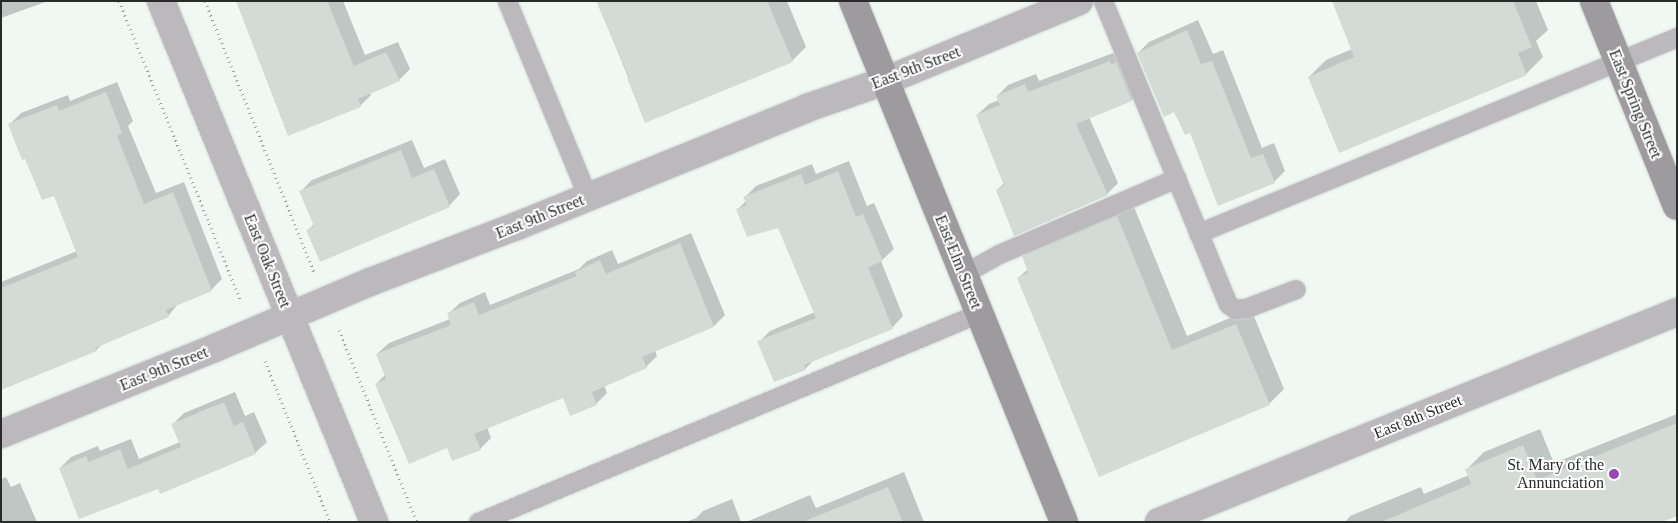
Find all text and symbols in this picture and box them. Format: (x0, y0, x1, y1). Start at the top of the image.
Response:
street label: East 9th Street (869, 42, 963, 94)
street label: East Spring Street (1604, 47, 1666, 161)
street label: East 9th Street (493, 191, 587, 243)
street label: East Oak Street (239, 211, 295, 311)
street label: East Elm Street (930, 212, 986, 312)
street label: East 9th Street (117, 343, 211, 395)
street label: East 8th Street (1371, 391, 1465, 443)
place label: St. Mary of the Annunciation (1507, 455, 1604, 493)
marker: St. Mary of the Annunciation (1608, 468, 1620, 480)

